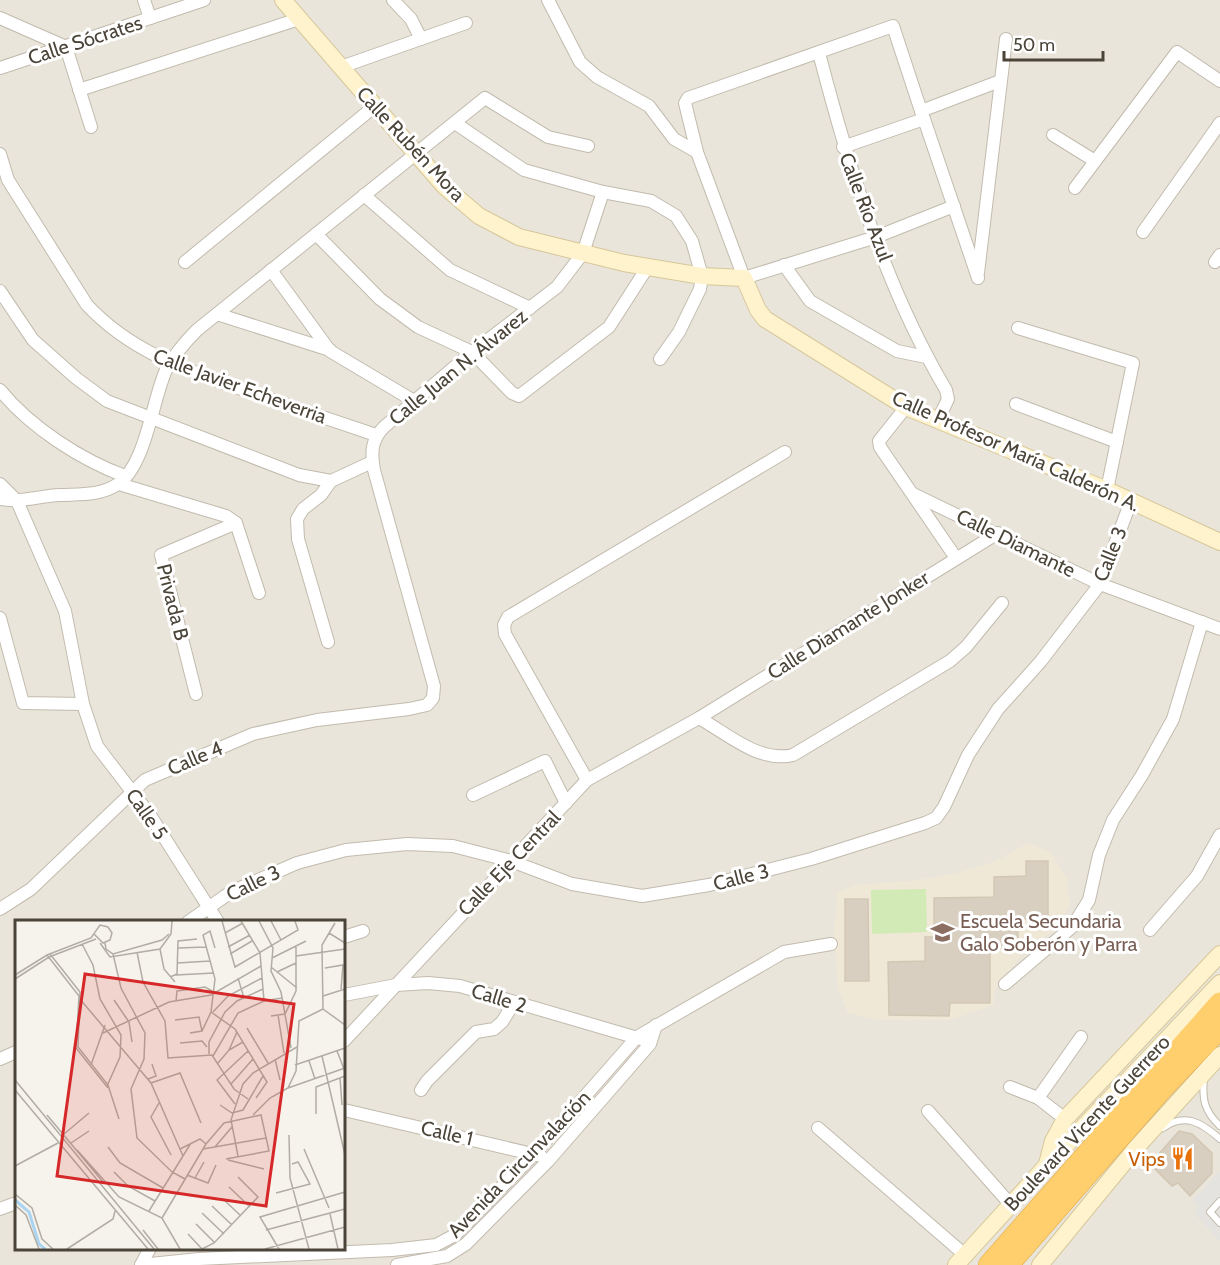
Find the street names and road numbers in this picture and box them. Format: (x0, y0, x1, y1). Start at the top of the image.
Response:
street label: Calle Sócrates (25, 10, 145, 70)
street label: Calle Rubén Mora (352, 82, 471, 207)
street label: Calle Río Azul (834, 149, 898, 265)
street label: Calle Juan N. Álvarez (384, 304, 532, 430)
street label: Calle Javier Echeverria (150, 344, 330, 429)
street label: Calle Profesor María Calderón A. (888, 385, 1144, 517)
street label: Calle Diamante (953, 504, 1079, 582)
street label: Calle 3 (1088, 523, 1132, 585)
street label: Privada B (152, 561, 194, 643)
street label: Calle Diamante Jonker (763, 565, 934, 684)
street label: Calle 4 (164, 736, 227, 780)
street label: Calle 5 (121, 784, 173, 844)
street label: Calle Eje Central (453, 805, 565, 921)
street label: Calle 3 (711, 858, 771, 896)
street label: Calle 3 (222, 860, 284, 906)
street label: Calle 2 (468, 978, 530, 1018)
street label: Boulevard Vicente Guerrero (999, 1030, 1175, 1216)
street label: Avenida Circunvalación (443, 1086, 595, 1242)
street label: Calle 1 (419, 1115, 475, 1151)

